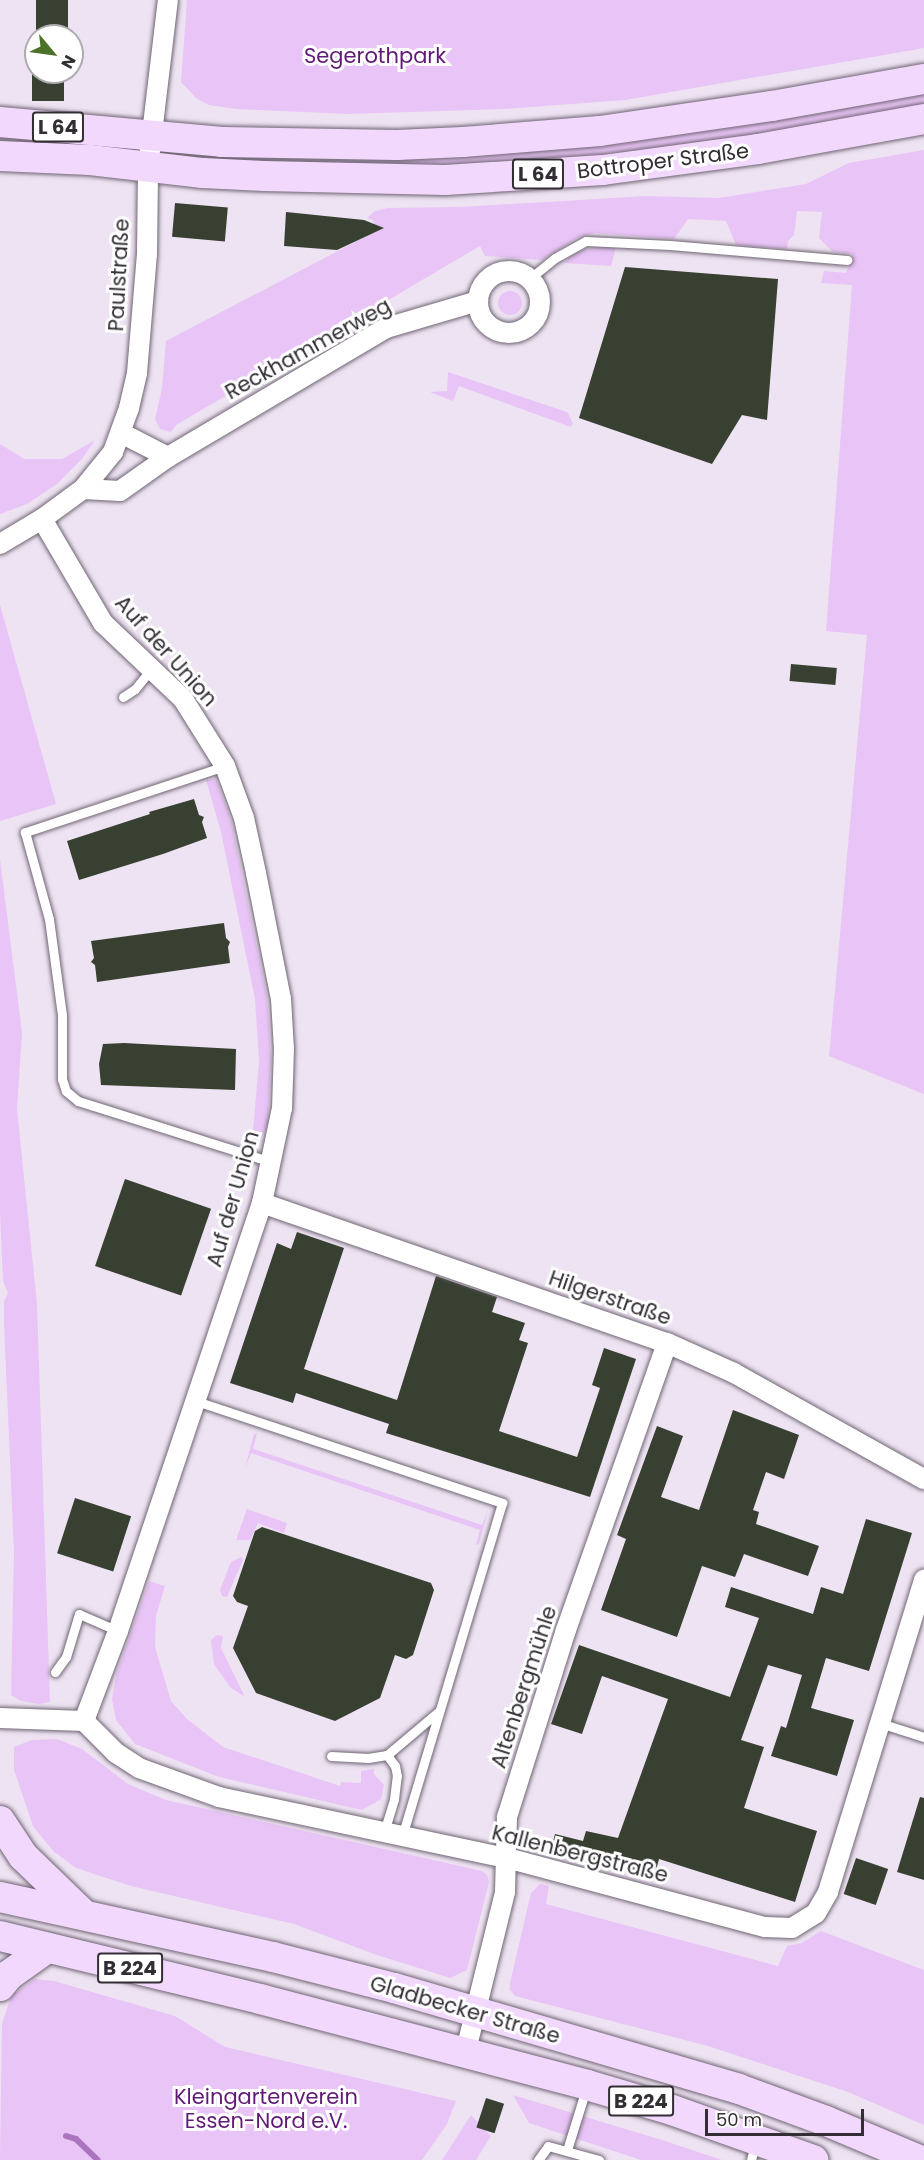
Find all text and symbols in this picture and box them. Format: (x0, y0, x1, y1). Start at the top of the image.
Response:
north arrow (24, 24, 84, 84)
park label: Segerothpark (304, 43, 446, 69)
text: N (55, 51, 81, 73)
road number: L 64 (31, 110, 85, 144)
street label: Bottroper Straße (576, 138, 750, 184)
road number: L 64 (511, 157, 565, 191)
street label: Paulstraße (103, 218, 135, 332)
street label: Reckhammerweg (221, 293, 395, 405)
street label: Auf der Union (110, 590, 222, 712)
street label: Auf der Union (202, 1128, 264, 1270)
street label: Hilgerstraße (545, 1265, 675, 1331)
street label: Altenbergmühle (486, 1603, 562, 1771)
street label: Kallenbergstraße (489, 1820, 671, 1888)
road number: B 224 (97, 1951, 163, 1985)
street label: Gladbecker Straße (367, 1971, 563, 2049)
park label: Kleingartenverein Essen-Nord e.V. (174, 2084, 358, 2134)
road number: B 224 (608, 2084, 674, 2118)
scale bar (708, 2097, 867, 2135)
text: 50 m (716, 2107, 762, 2132)

